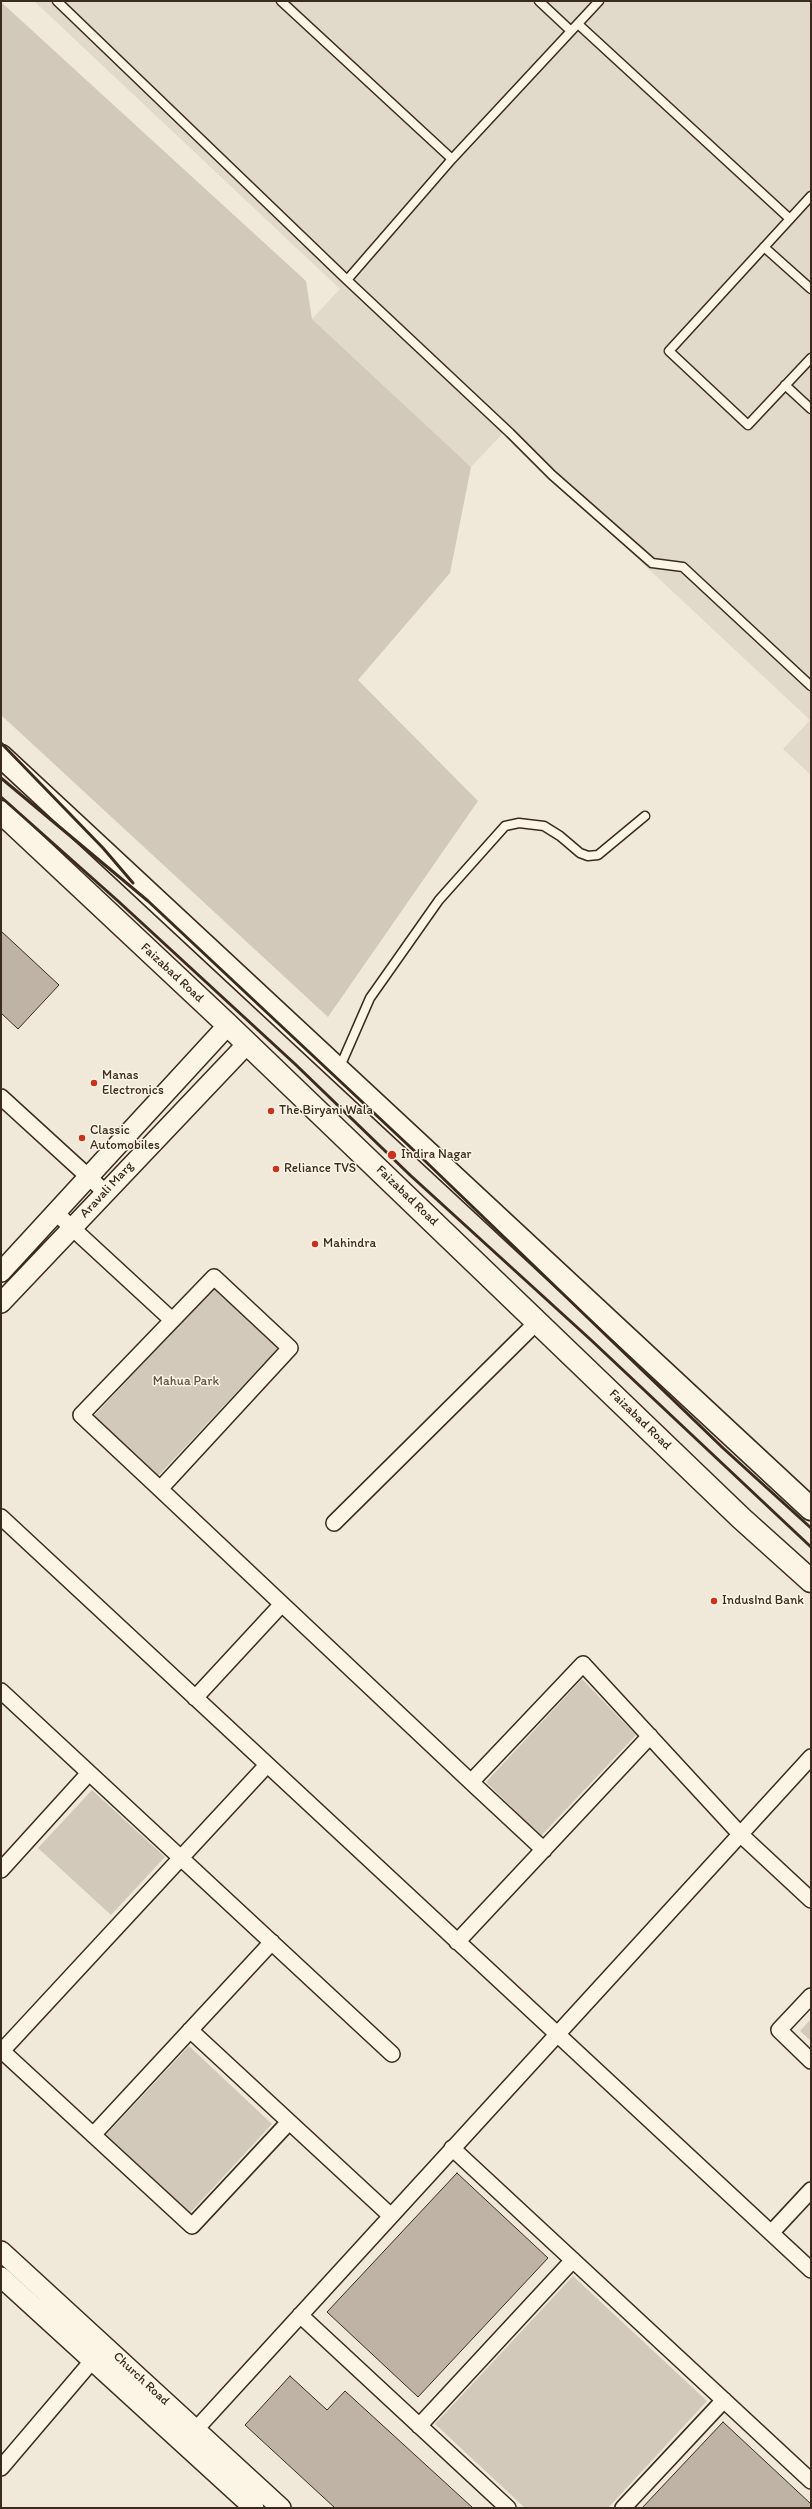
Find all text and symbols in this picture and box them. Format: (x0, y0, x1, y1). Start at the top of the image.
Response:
street label: Faizabad Road (137, 940, 207, 1006)
place label: Manas Electronics (102, 1068, 164, 1099)
marker: Manas Electronics (89, 1078, 99, 1088)
place label: The Biryani Wala (279, 1103, 373, 1119)
marker: The Biryani Wala (266, 1106, 276, 1116)
place label: Classic Automobiles (90, 1123, 160, 1154)
marker: Classic Automobiles (77, 1133, 87, 1143)
place label: Indira Nagar (401, 1147, 471, 1163)
marker: Indira Nagar (386, 1149, 398, 1161)
street label: Aravali Marg (77, 1159, 137, 1221)
place label: Reliance TVS (284, 1161, 356, 1177)
street label: Faizabad Road (373, 1162, 441, 1230)
marker: Reliance TVS (271, 1164, 281, 1174)
place label: Mahindra (323, 1236, 376, 1252)
marker: Mahindra (310, 1239, 320, 1249)
park label: Mahua Park (153, 1374, 219, 1390)
street label: Faizabad Road (606, 1386, 674, 1454)
place label: IndusInd Bank (722, 1593, 804, 1609)
marker: IndusInd Bank (709, 1596, 719, 1606)
street label: Church Road (110, 2349, 172, 2409)

